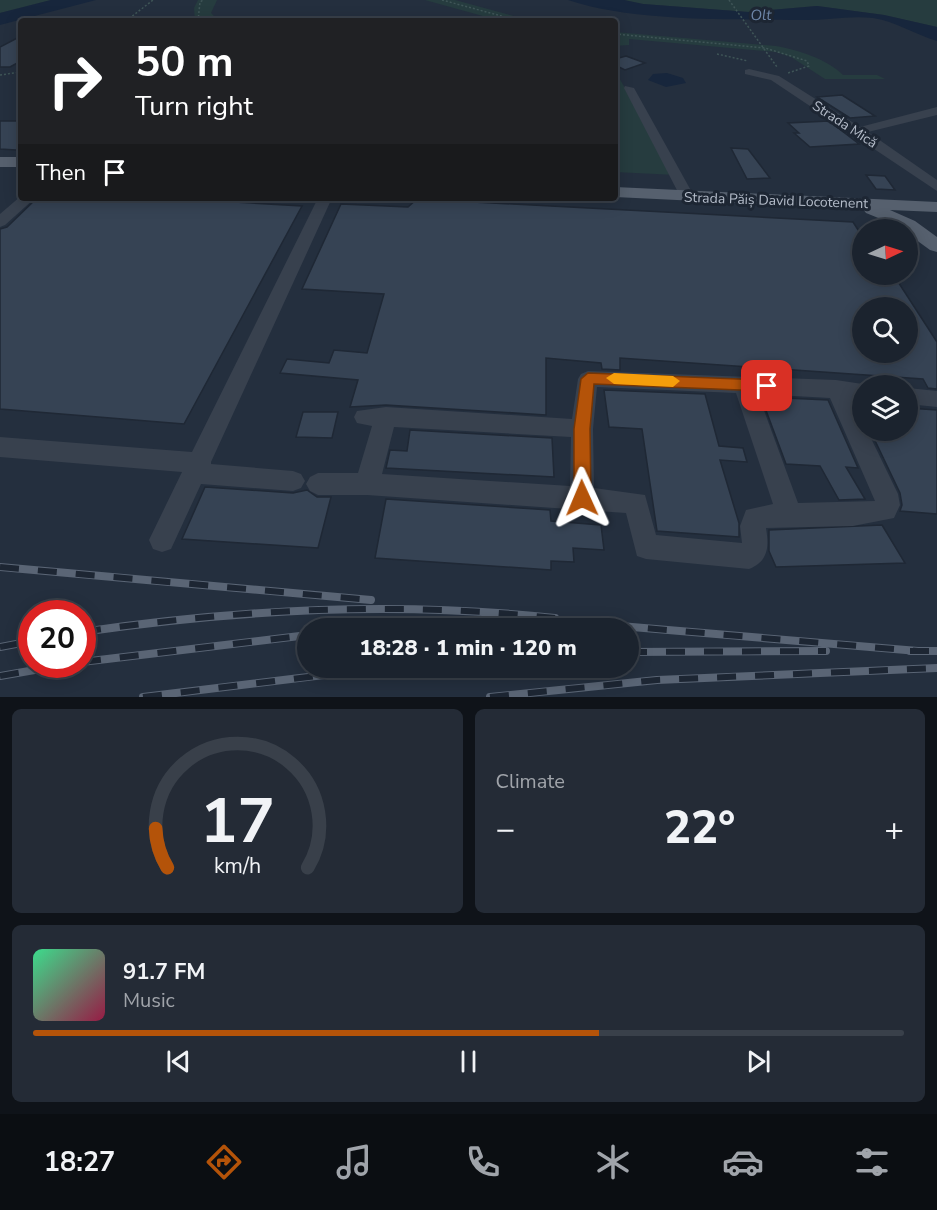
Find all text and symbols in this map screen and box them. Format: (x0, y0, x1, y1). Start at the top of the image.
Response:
water label: Olt (750, 5, 772, 25)
text: 50 m (135, 34, 234, 91)
icon: right (36, 42, 114, 120)
text: Turn right (135, 88, 253, 125)
street label: Strada Mică (808, 96, 881, 153)
icon: arrive (98, 156, 131, 189)
text: Then (36, 158, 86, 188)
street label: Strada Păiș David Locotenent (683, 188, 869, 213)
north arrow (852, 219, 918, 285)
map controls (852, 219, 918, 441)
button: search (852, 297, 918, 363)
pin (741, 360, 792, 411)
icon: arrive (750, 369, 783, 402)
button: layers (852, 375, 918, 441)
position arrow (550, 466, 614, 530)
speed limit sign: 20 (18, 600, 96, 678)
text: 18:28 · 1 min · 120 m (359, 633, 577, 663)
text: Climate (496, 768, 565, 795)
text: 17 (200, 779, 275, 864)
text: 22° (664, 798, 735, 859)
text: − (496, 807, 515, 852)
text: + (884, 807, 904, 852)
text: km/h (214, 851, 261, 881)
text: 91.7 FM (123, 957, 205, 987)
text: Music (123, 987, 175, 1014)
icon: previous (162, 1045, 195, 1078)
icon: pause (452, 1045, 485, 1078)
icon: next (742, 1045, 775, 1078)
icon: directions (203, 1141, 245, 1183)
icon: music (333, 1141, 375, 1183)
icon: phone (462, 1141, 504, 1183)
icon: climate (592, 1141, 634, 1183)
icon: car (722, 1141, 764, 1183)
icon: filters (851, 1141, 893, 1183)
text: 18:27 (44, 1144, 115, 1181)

